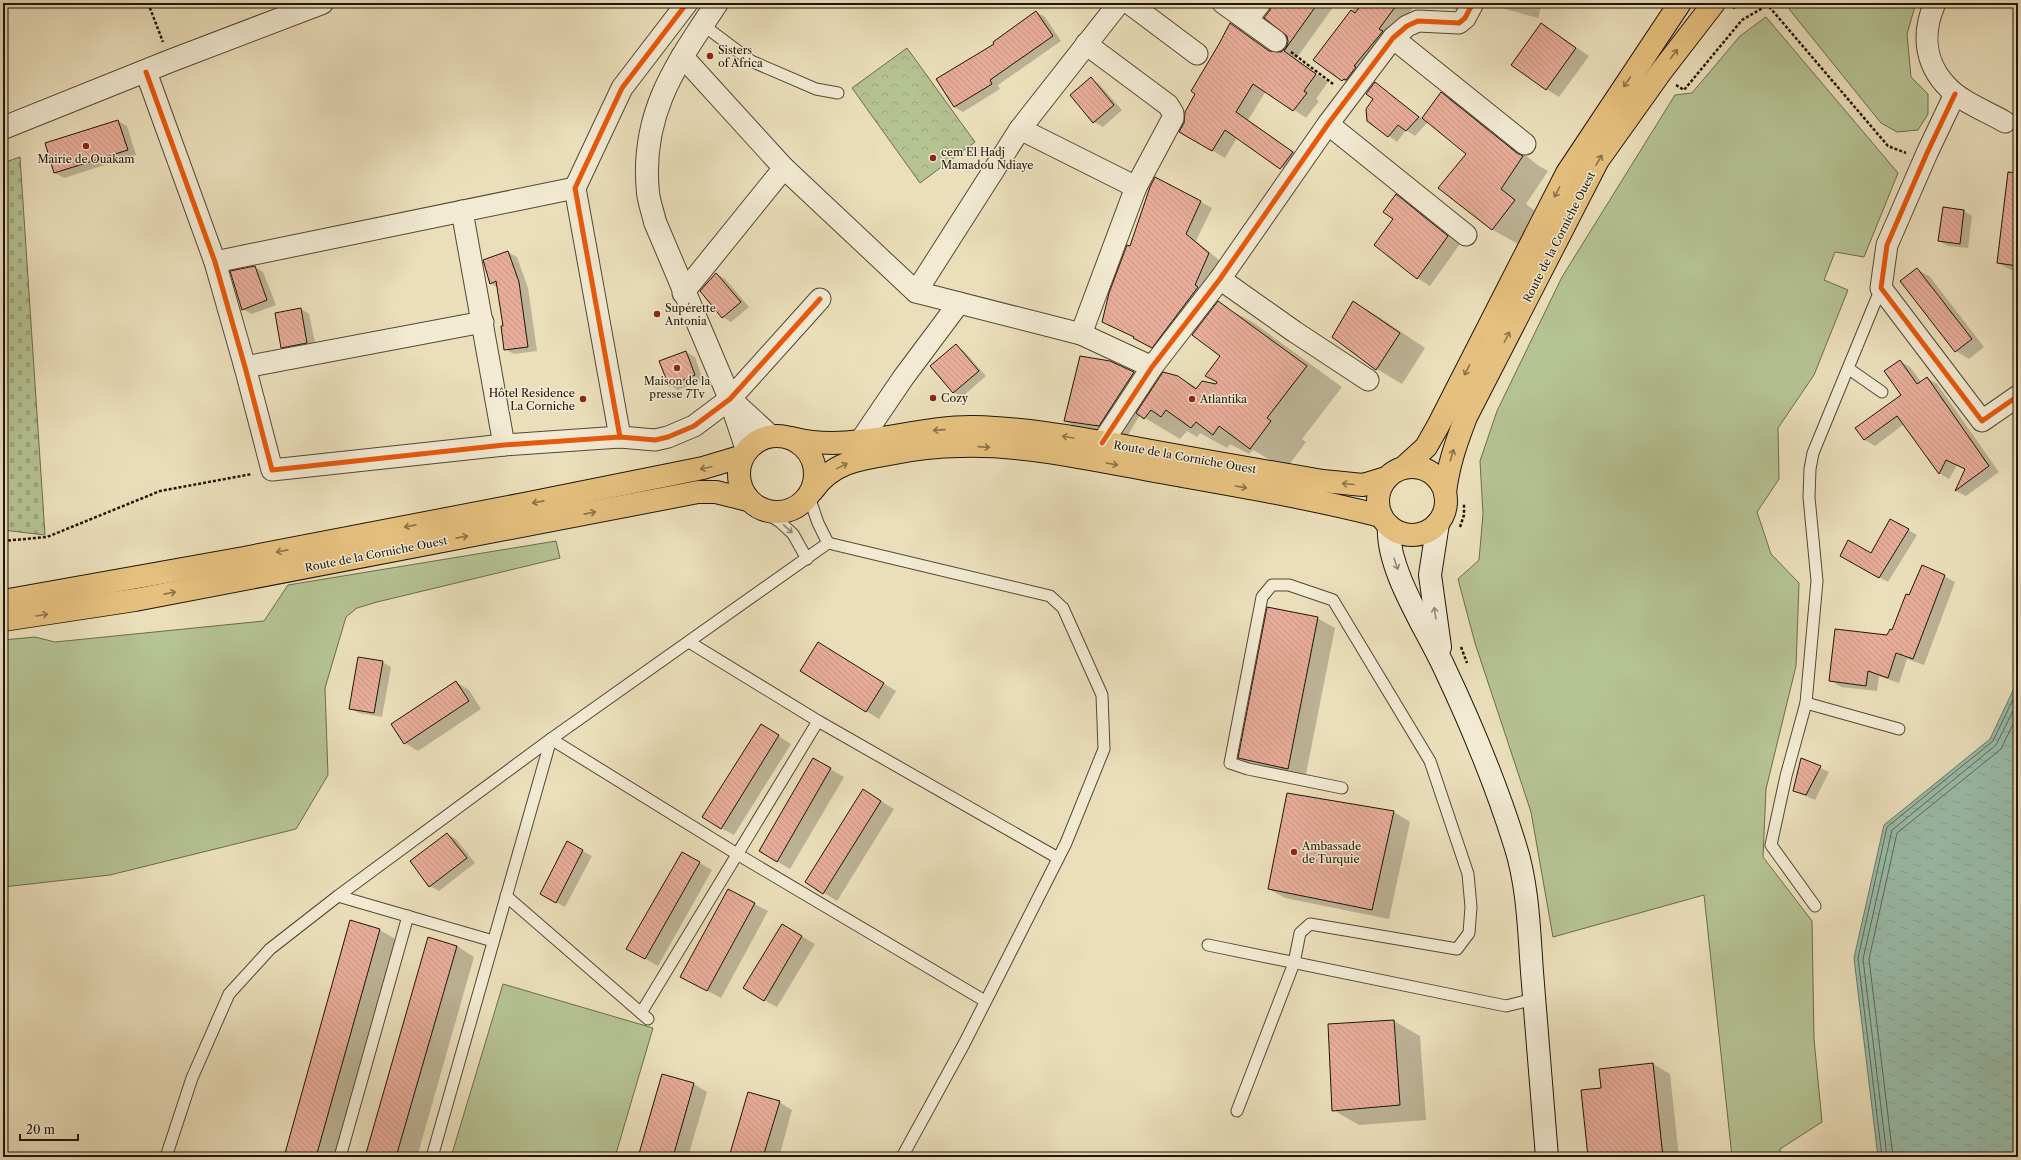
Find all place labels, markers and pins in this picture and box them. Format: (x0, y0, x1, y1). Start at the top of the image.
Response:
place label: Sisters of Africa (718, 43, 763, 70)
marker: Sisters of Africa (705, 51, 715, 61)
marker: Mairie de Ouakam (81, 141, 91, 151)
place label: cem El Hadj Mamadou Ndiaye (941, 145, 1033, 172)
place label: Mairie de Ouakam (38, 152, 135, 166)
marker: cem El Hadj Mamadou Ndiaye (928, 153, 938, 163)
place label: Supérette Antonia (664, 301, 716, 328)
marker: Supérette Antonia (652, 309, 662, 319)
marker: Maison de la presse 7Tv (672, 363, 682, 373)
place label: Maison de la presse 7Tv (644, 374, 710, 401)
place label: Hôtel Residence La Corniche (489, 386, 575, 413)
place label: Cozy (941, 391, 969, 405)
place label: Atlantika (1199, 392, 1247, 406)
marker: Cozy (928, 393, 938, 403)
marker: Hôtel Residence La Corniche (578, 394, 588, 404)
marker: Atlantika (1187, 394, 1197, 404)
place label: Ambassade de Turquie (1301, 839, 1361, 866)
marker: Ambassade de Turquie (1289, 847, 1299, 857)

